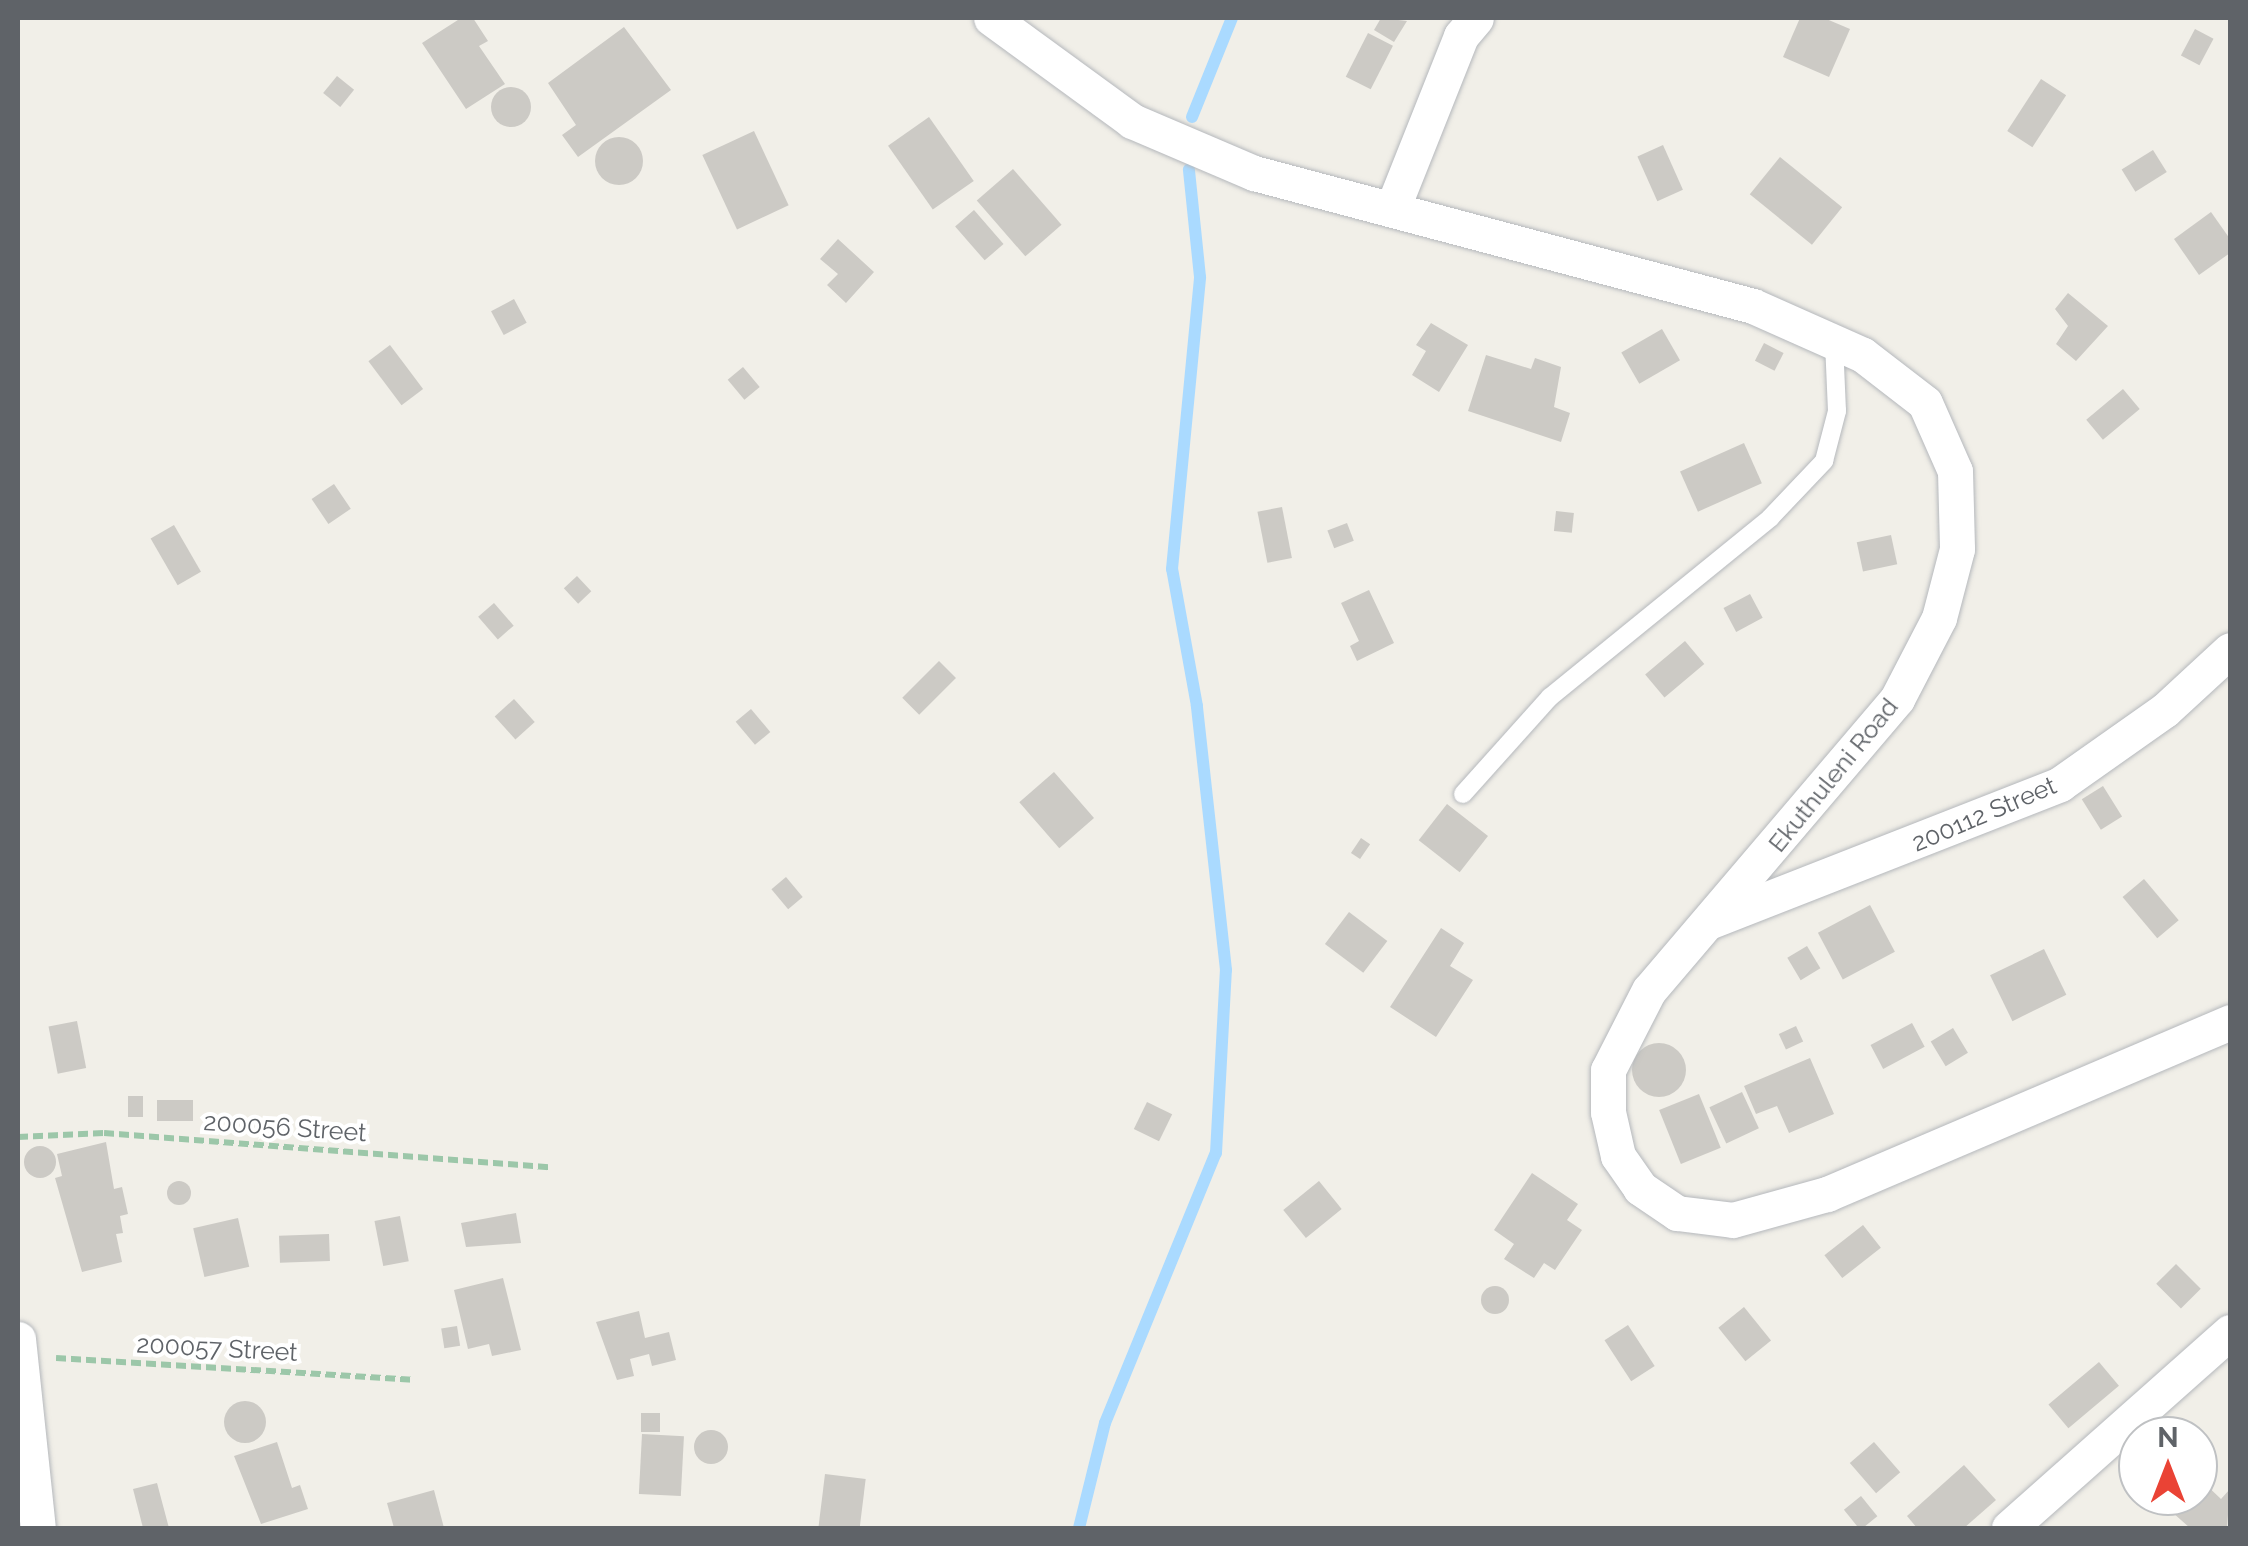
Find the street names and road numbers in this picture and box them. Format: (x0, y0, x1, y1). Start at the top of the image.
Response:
street label: Ekuthuleni Road (1762, 692, 1904, 858)
street label: 200112 Street (1907, 770, 2061, 858)
street label: 200056 Street (202, 1106, 368, 1148)
street label: 200057 Street (136, 1329, 298, 1367)

